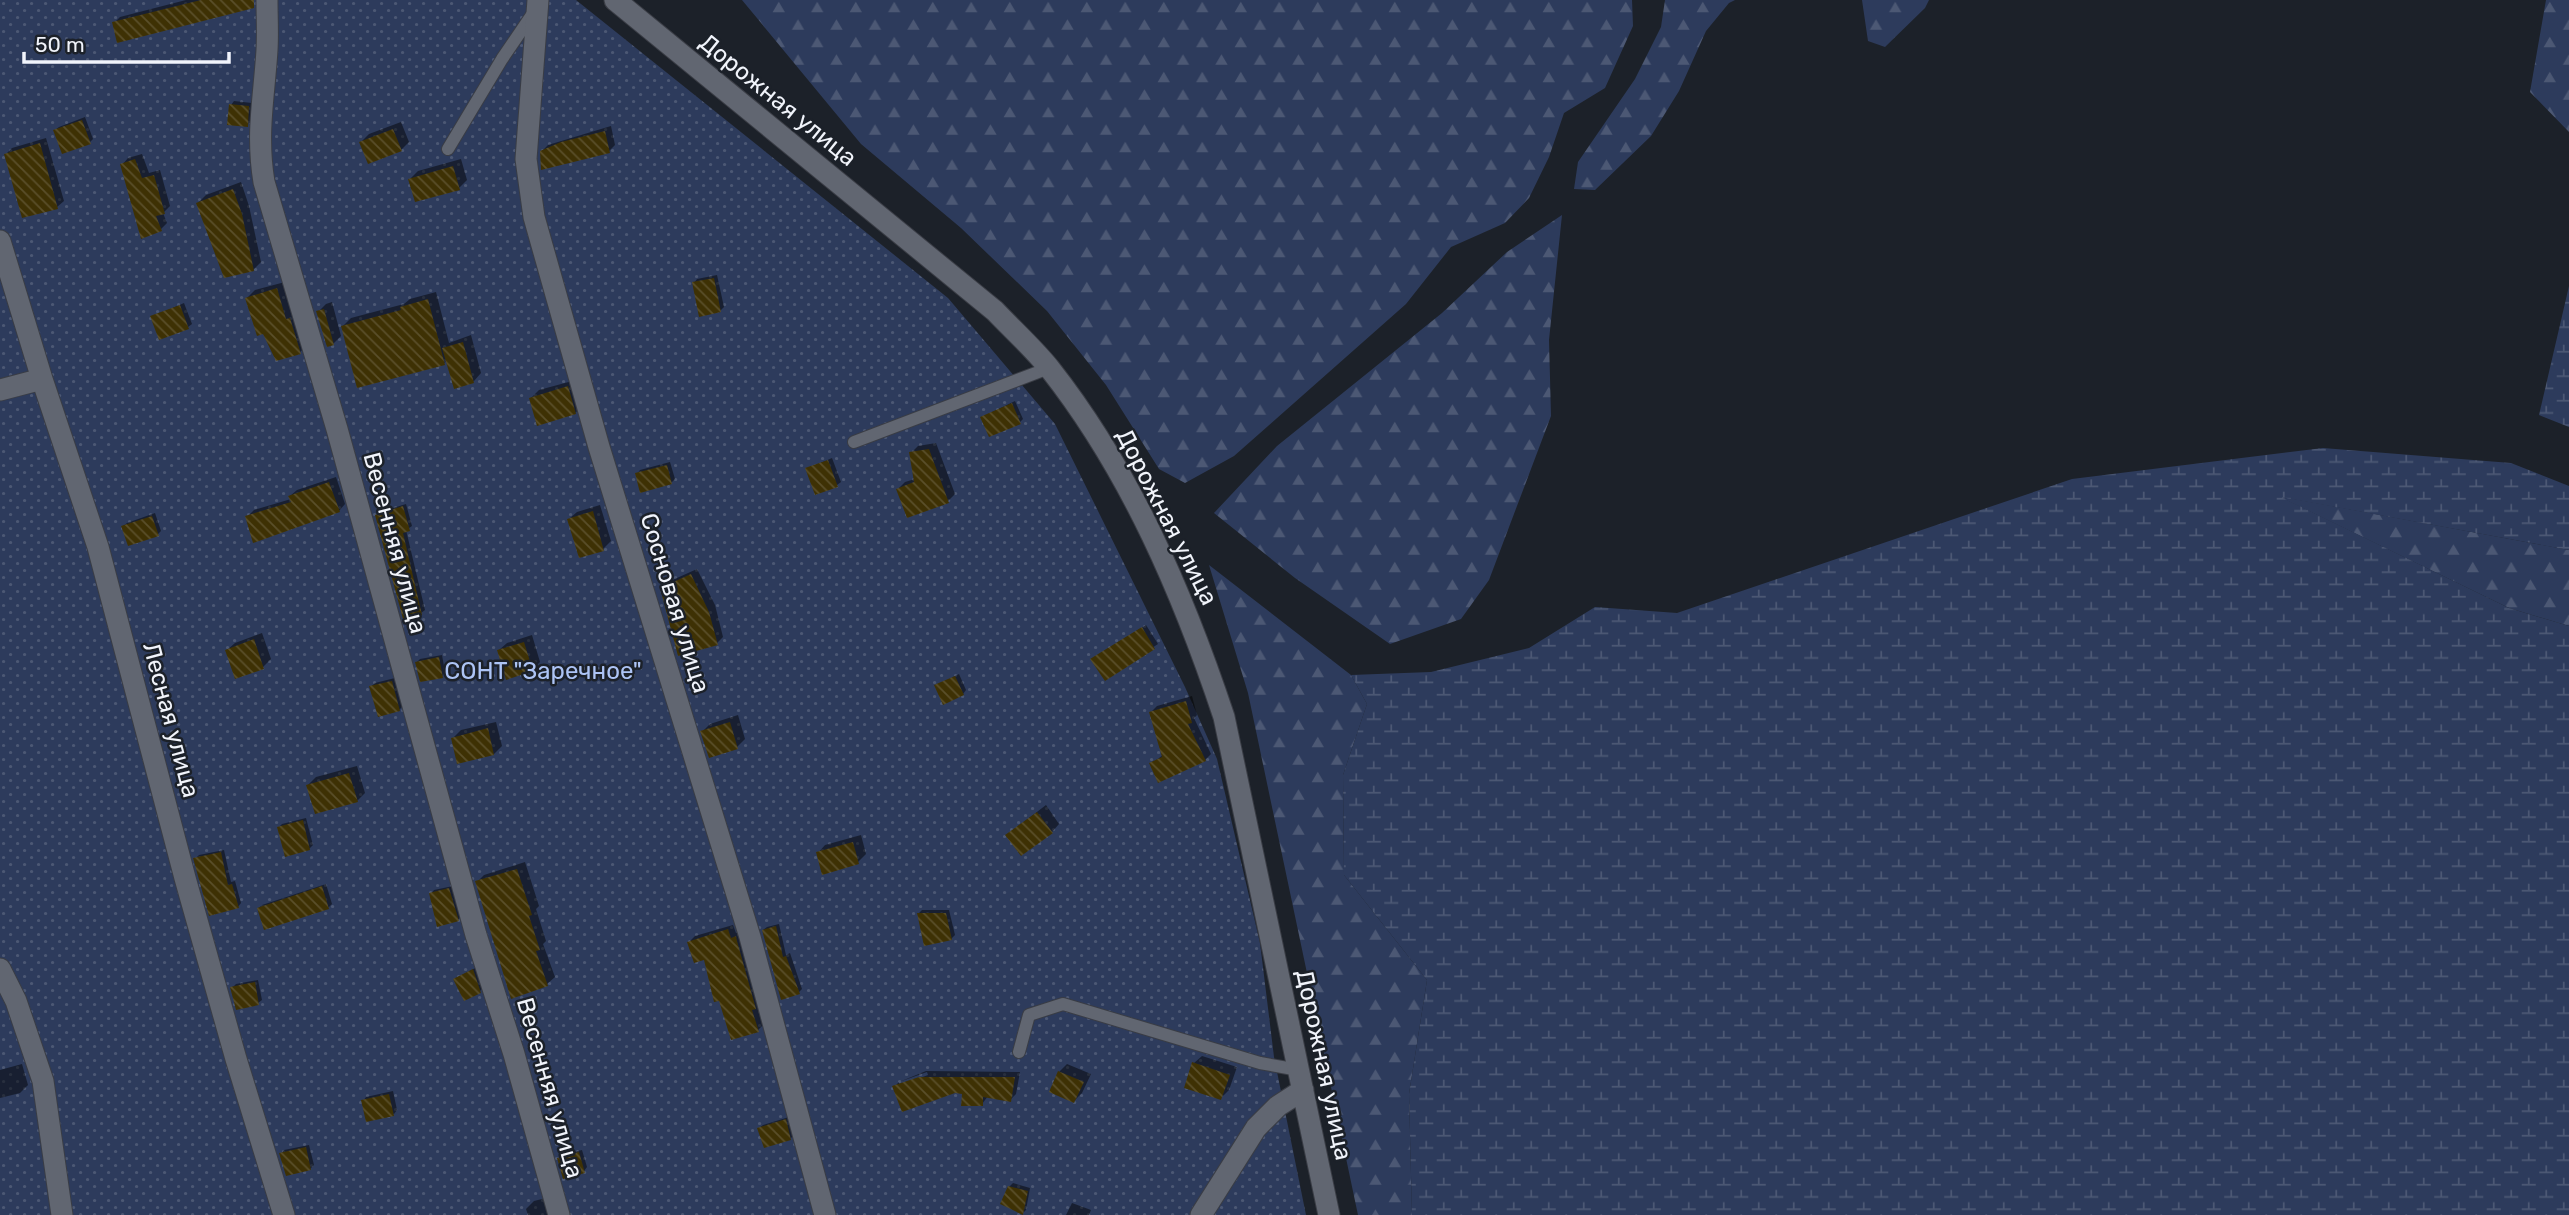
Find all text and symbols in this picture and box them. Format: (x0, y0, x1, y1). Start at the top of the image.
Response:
scale bar (24, 21, 229, 65)
street label: Дорожная улица (694, 28, 862, 172)
text: 50 m (35, 32, 85, 57)
street label: Дорожная улица (1111, 424, 1223, 610)
street label: Весенняя улица (357, 449, 433, 637)
street label: Сосновая улица (634, 510, 716, 696)
street label: Лесная улица (137, 639, 205, 801)
park label: СОНТ "Заречное" (444, 657, 642, 685)
street label: Дорожная улица (1290, 967, 1358, 1163)
street label: Весенняя улица (511, 995, 589, 1181)

